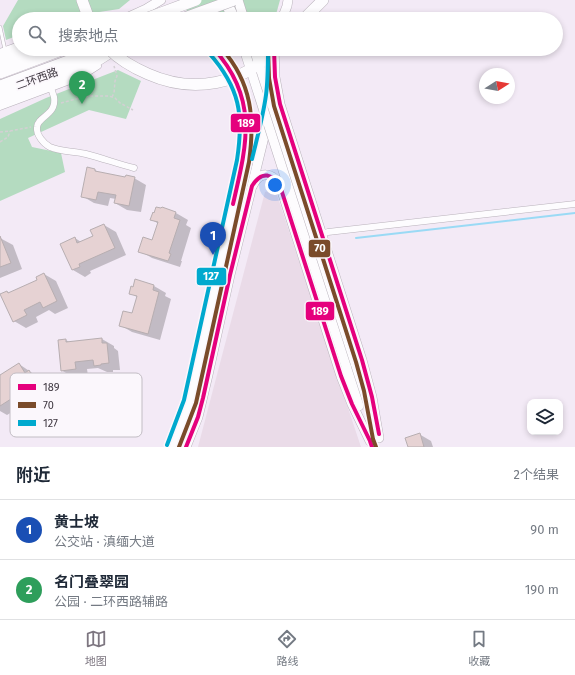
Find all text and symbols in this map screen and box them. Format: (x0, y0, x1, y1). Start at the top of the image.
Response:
search box (12, 12, 563, 56)
icon: search (26, 23, 48, 45)
text: 搜索地点 (58, 27, 118, 45)
street label: 二环西路 (14, 65, 60, 93)
north arrow (479, 68, 515, 104)
pin: 2 (69, 71, 95, 104)
line badge: 189 (230, 113, 261, 133)
text: 189 (237, 117, 255, 130)
your location (265, 175, 285, 195)
pin: 1 (200, 222, 226, 255)
line badge: 70 (308, 239, 331, 258)
text: 70 (314, 242, 326, 255)
line badge: 127 (196, 267, 227, 286)
text: 127 (203, 270, 219, 283)
line badge: 189 (305, 301, 335, 321)
text: 189 (311, 305, 329, 318)
legend (10, 373, 142, 437)
text: 189 (43, 381, 60, 394)
text: 70 (43, 399, 54, 412)
map controls (527, 399, 563, 435)
button: layers (527, 399, 563, 435)
text: 127 (43, 417, 58, 430)
text: 附近 (16, 465, 50, 486)
text: 2个结果 (514, 467, 559, 482)
text: 黄士坡 (54, 513, 99, 531)
text: 1 (26, 522, 32, 537)
text: 90 m (530, 522, 559, 537)
text: 公交站 · 滇缅大道 (54, 534, 155, 549)
text: 名门叠翠园 (54, 573, 129, 591)
text: 2 (26, 582, 32, 597)
text: 190 m (525, 582, 559, 597)
text: 公园 · 二环西路辅路 (54, 594, 168, 609)
tab: 地图 (85, 628, 107, 668)
tab: 路线 (276, 628, 298, 668)
tab: 收藏 (468, 628, 490, 668)

